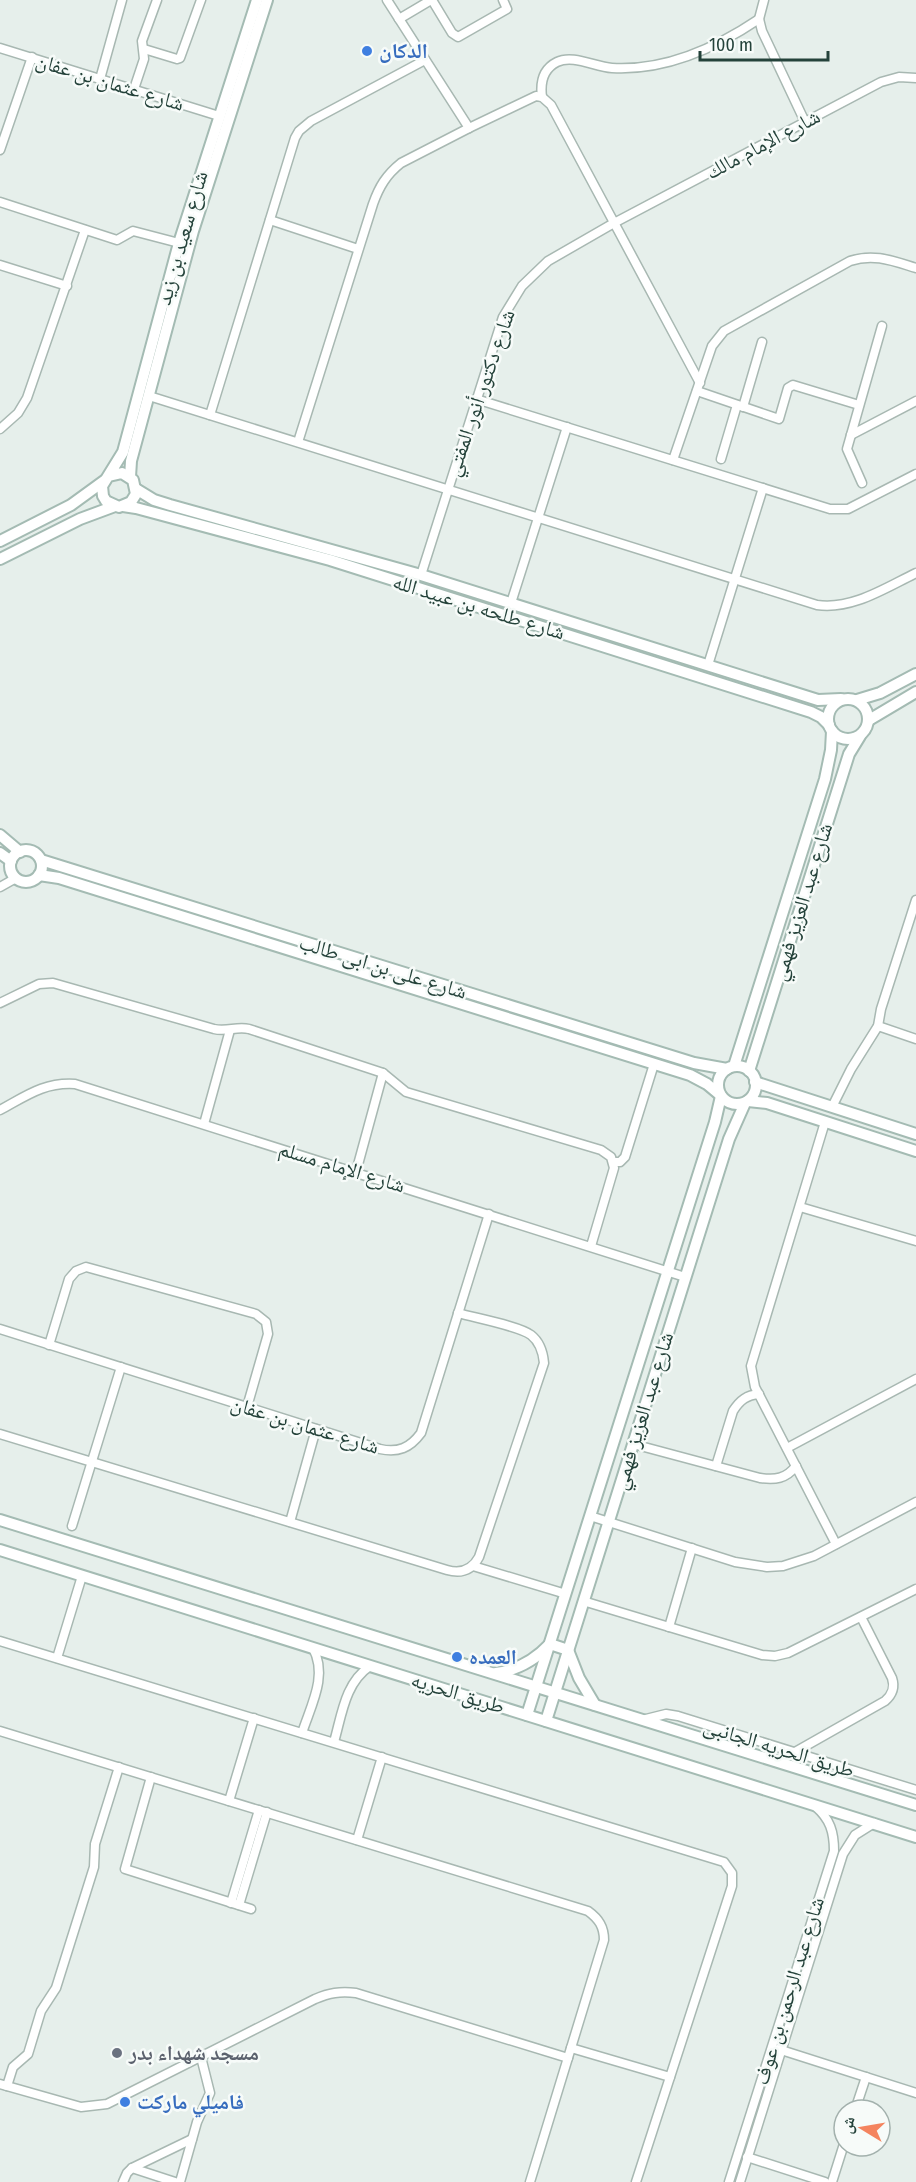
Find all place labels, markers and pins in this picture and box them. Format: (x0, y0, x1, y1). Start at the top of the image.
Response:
place label: الدكان (379, 38, 428, 64)
marker: الدكان (360, 44, 374, 58)
place label: العمده (469, 1644, 517, 1670)
marker: العمده (450, 1650, 464, 1664)
place label: مسجد شهداء بدر (128, 2040, 259, 2066)
marker: مسجد شهداء بدر (110, 2046, 124, 2060)
place label: فاميلي ماركت (137, 2089, 244, 2118)
marker: فاميلي ماركت (118, 2095, 132, 2109)

